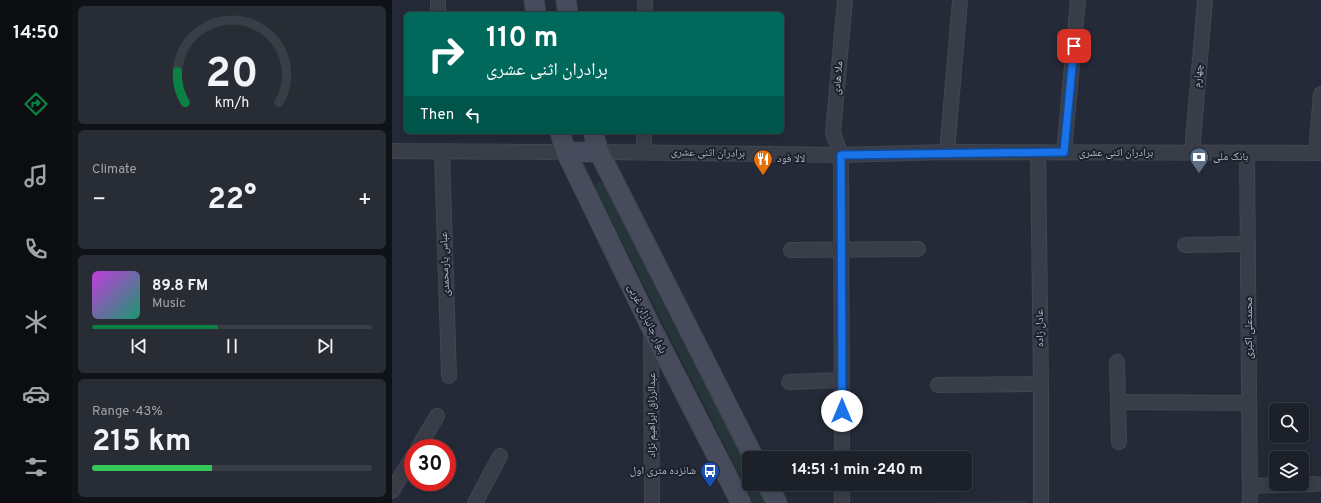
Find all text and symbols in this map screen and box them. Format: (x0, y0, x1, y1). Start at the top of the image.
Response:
text: 110 m (486, 21, 558, 57)
text: 14:50 (13, 22, 59, 45)
icon: right (420, 28, 472, 80)
pin (1057, 29, 1091, 63)
icon: arrive (1063, 35, 1085, 57)
text: 20 (206, 49, 258, 102)
text: برادران اثنی عشری (486, 59, 608, 82)
street label: ملا هادی (830, 60, 846, 96)
street label: چهارم (1190, 64, 1206, 88)
icon: directions (22, 90, 50, 118)
text: km/h (215, 94, 249, 112)
icon: left (462, 104, 484, 126)
text: Then (420, 106, 454, 125)
street label: برادران اثنی عشری (671, 145, 745, 161)
street label: برادران اثنی عشری (1079, 146, 1153, 160)
bank icon: بانک ملی (1188, 146, 1210, 174)
restaurant icon: لالا فود (752, 148, 774, 176)
place label: بانک ملی (1213, 150, 1248, 164)
place label: لالا فود (777, 152, 806, 166)
icon: music (22, 162, 50, 190)
text: Climate (92, 162, 137, 178)
text: 22° (207, 182, 257, 219)
text: − (92, 187, 106, 214)
text: + (358, 187, 372, 214)
street label: عباس یارمحمدی (437, 231, 453, 297)
icon: phone (22, 235, 50, 263)
text: 89.8 FM (152, 277, 208, 296)
street label: بلوار جانبازان غربی (624, 282, 670, 356)
text: Music (152, 296, 186, 312)
street label: محمدعلی اکبری (1242, 297, 1256, 359)
icon: climate (22, 308, 50, 336)
street label: عادل زاده (1033, 308, 1047, 347)
icon: previous (128, 335, 150, 357)
icon: pause (221, 335, 243, 357)
icon: next (314, 335, 336, 357)
street label: عبدالرزاق ابراهیم نژاد (645, 372, 659, 458)
icon: car (22, 380, 50, 408)
position arrow (821, 390, 863, 432)
map controls (1269, 403, 1309, 491)
button: search (1269, 403, 1309, 443)
text: Range · 43% (92, 404, 163, 420)
text: 215 km (92, 424, 191, 461)
speed limit sign: 30 (404, 439, 456, 491)
button: layers (1269, 451, 1309, 491)
icon: filters (22, 453, 50, 481)
bus stop icon: شانزده متری اول (699, 460, 721, 488)
text: 14:51 · 1 min · 240 m (791, 461, 923, 480)
place label: شانزده متری اول (630, 464, 696, 478)

